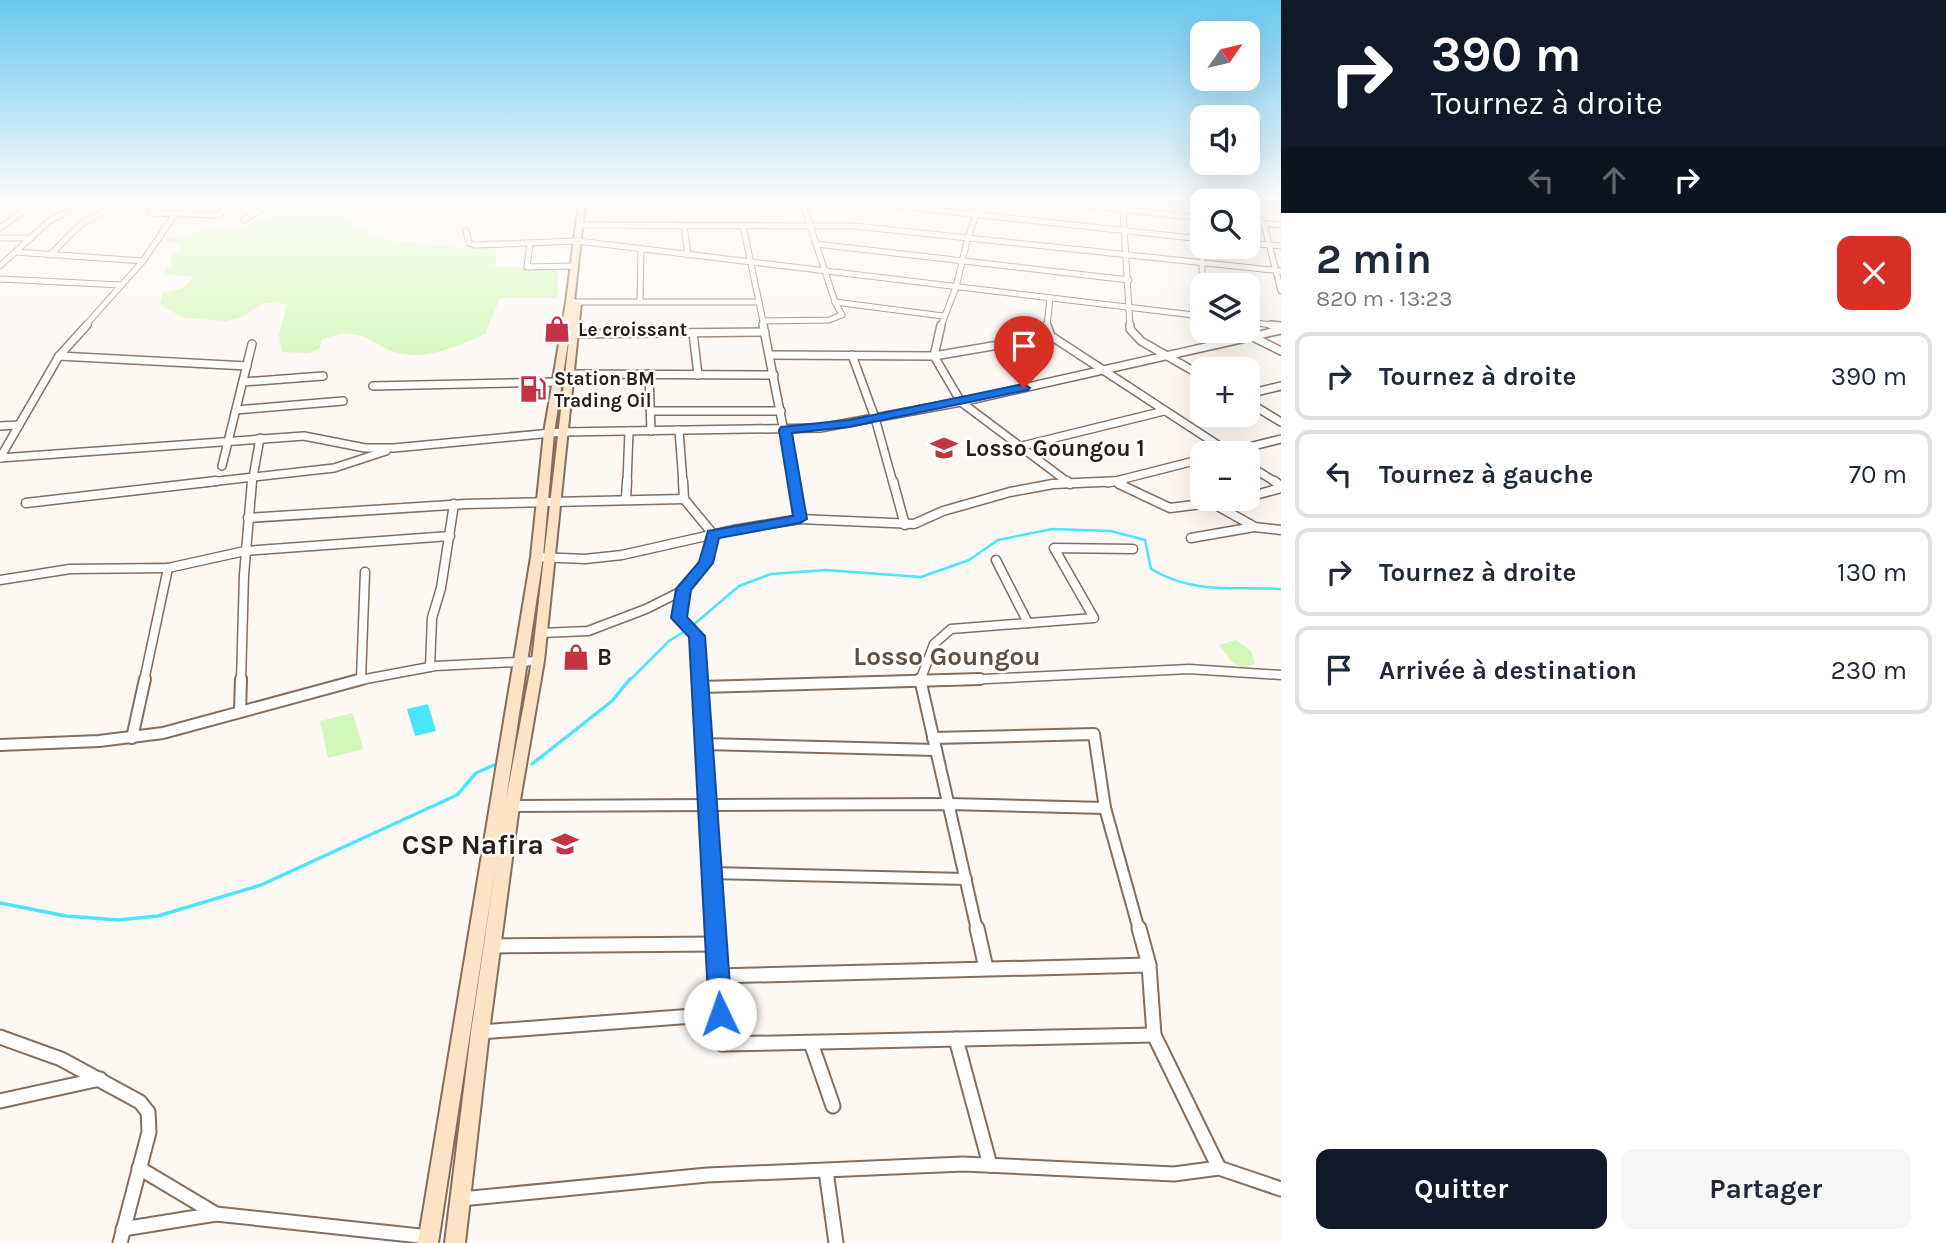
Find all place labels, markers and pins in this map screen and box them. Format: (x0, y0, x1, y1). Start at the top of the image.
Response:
shop icon: Le croissant (542, 314, 572, 344)
pin (994, 316, 1054, 388)
place label: Le croissant (578, 319, 687, 341)
place label: Station BM Trading Oil (554, 368, 655, 412)
fuel station icon: Station BM Trading Oil (518, 374, 548, 404)
school or university icon: Losso Goungou 1 (929, 433, 959, 463)
place label: Losso Goungou 1 (965, 435, 1145, 462)
shop icon: B (561, 642, 591, 672)
place label: B (597, 644, 612, 671)
place label: CSP Nafira (402, 828, 544, 861)
school or university icon: CSP Nafira (550, 829, 580, 859)

